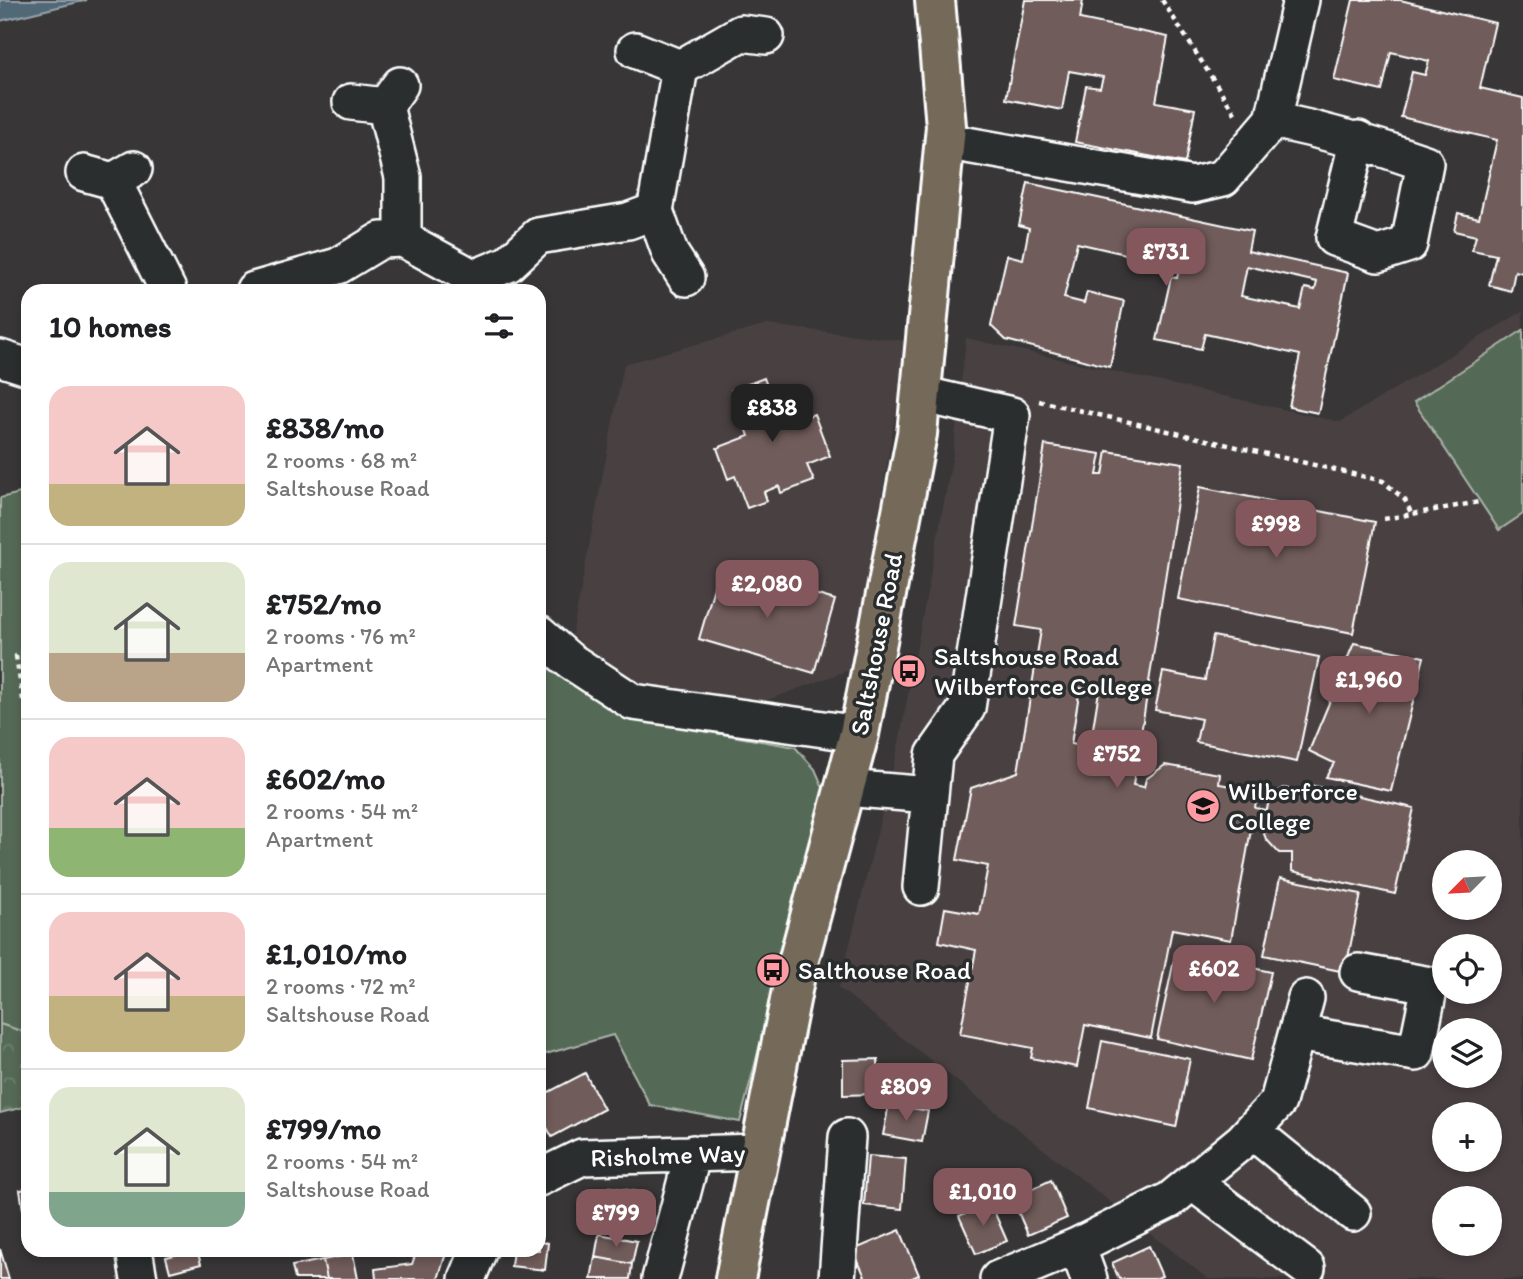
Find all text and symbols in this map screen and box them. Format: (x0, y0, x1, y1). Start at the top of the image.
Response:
pin: £731 (1125, 229, 1207, 288)
text: £731 (1143, 237, 1189, 265)
icon: filters (480, 307, 518, 345)
text: 10 homes (49, 308, 172, 345)
pin: £838 (731, 384, 813, 444)
text: £838 (747, 393, 797, 421)
text: £838/mo (266, 409, 384, 446)
icon: home (105, 414, 189, 498)
text: 2 rooms · 68 m² (266, 446, 417, 474)
text: Saltshouse Road (266, 474, 430, 502)
pin: £998 (1235, 500, 1317, 560)
text: £998 (1252, 509, 1300, 537)
street label: Saltshouse Road (843, 550, 909, 738)
pin: £2,080 (710, 560, 824, 620)
text: £2,080 (732, 569, 802, 597)
text: £752/mo (266, 585, 382, 622)
icon: home (105, 590, 189, 674)
text: 2 rooms · 76 m² (266, 622, 416, 650)
place label: Saltshouse Road Wilberforce College (934, 640, 1153, 702)
text: Apartment (266, 650, 373, 678)
bus stop icon: Saltshouse Road Wilberforce College (890, 652, 928, 690)
pin: £1,960 (1312, 656, 1426, 716)
text: £1,960 (1336, 665, 1402, 693)
pin: £752 (1076, 730, 1158, 790)
text: £752 (1093, 739, 1141, 767)
text: £602/mo (266, 760, 385, 797)
icon: home (105, 765, 189, 849)
place label: Wilberforce College (1228, 775, 1358, 837)
school or university icon: Wilberforce College (1184, 787, 1222, 825)
text: 2 rooms · 54 m² (266, 797, 418, 825)
text: Apartment (266, 825, 373, 853)
north arrow (1432, 850, 1502, 920)
map controls (1432, 850, 1502, 1256)
button: locate (1432, 934, 1502, 1004)
text: £1,010/mo (266, 935, 407, 972)
icon: home (105, 940, 189, 1024)
pin: £602 (1173, 946, 1255, 1005)
bus stop icon: Salthouse Road (754, 951, 792, 989)
place label: Salthouse Road (798, 954, 971, 986)
text: £602 (1189, 954, 1239, 982)
text: 2 rooms · 72 m² (266, 972, 416, 1000)
text: Saltshouse Road (266, 1000, 430, 1028)
button: layers (1432, 1018, 1502, 1088)
pin: £809 (865, 1064, 947, 1123)
text: £809 (880, 1072, 932, 1100)
button: + (1432, 1102, 1502, 1172)
text: £799/mo (266, 1110, 381, 1147)
icon: home (105, 1115, 189, 1199)
street label: Risholme Way (590, 1136, 746, 1174)
text: 2 rooms · 54 m² (266, 1147, 418, 1175)
pin: £1,010 (926, 1168, 1040, 1228)
text: Saltshouse Road (266, 1175, 430, 1203)
text: £1,010 (949, 1177, 1017, 1205)
button: − (1432, 1186, 1502, 1256)
pin: £799 (575, 1190, 657, 1249)
text: £799 (592, 1198, 640, 1226)

